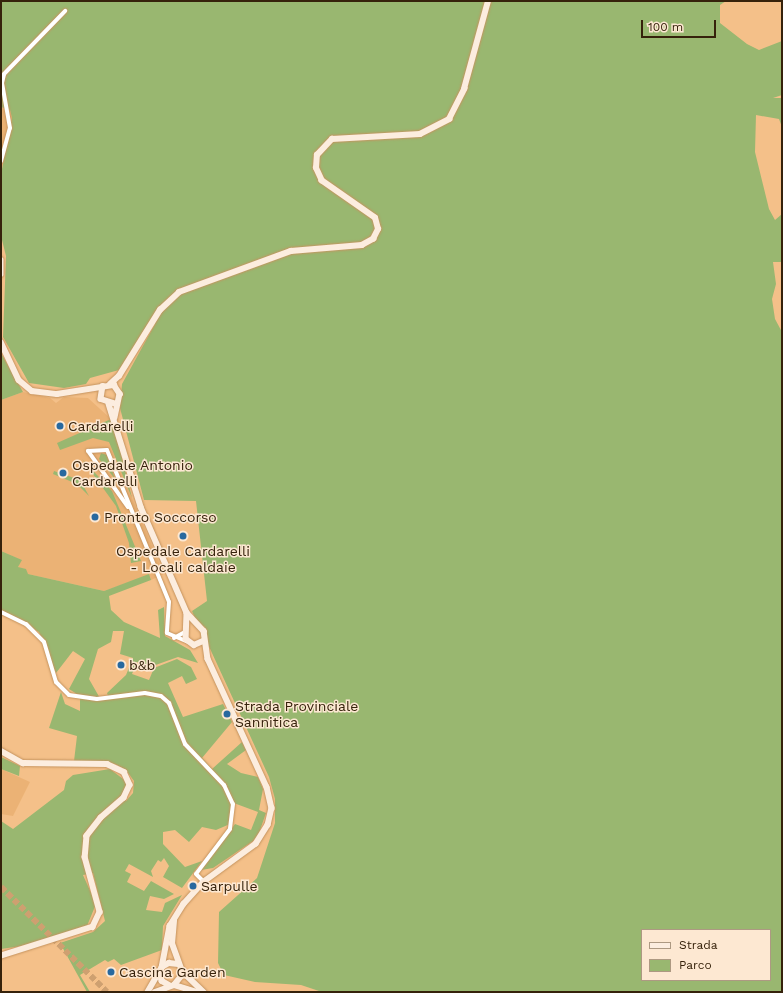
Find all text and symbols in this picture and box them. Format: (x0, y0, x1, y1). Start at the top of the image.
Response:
scale bar (643, 12, 718, 38)
text: 100 m (648, 20, 683, 34)
place label: Cardarelli (68, 418, 134, 434)
marker: Cardarelli (55, 421, 65, 431)
place label: Ospedale Antonio Cardarelli (72, 457, 193, 490)
marker: Ospedale Antonio Cardarelli (57, 467, 69, 479)
place label: Pronto Soccorso (104, 509, 217, 525)
marker: Pronto Soccorso (89, 511, 101, 523)
marker: Ospedale Cardarelli - Locali caldaie (178, 531, 188, 541)
place label: Ospedale Cardarelli - Locali caldaie (116, 543, 250, 576)
place label: b&b (129, 657, 155, 673)
marker: b&b (116, 660, 126, 670)
place label: Strada Provinciale Sannitica (235, 698, 359, 730)
marker: Strada Provinciale Sannitica (222, 709, 232, 719)
place label: Sarpulle (201, 878, 258, 894)
marker: Sarpulle (188, 881, 198, 891)
legend (641, 929, 771, 981)
text: Strada (679, 938, 718, 952)
text: Parco (679, 958, 712, 972)
place label: Cascina Garden (119, 964, 226, 980)
marker: Cascina Garden (106, 967, 116, 977)

